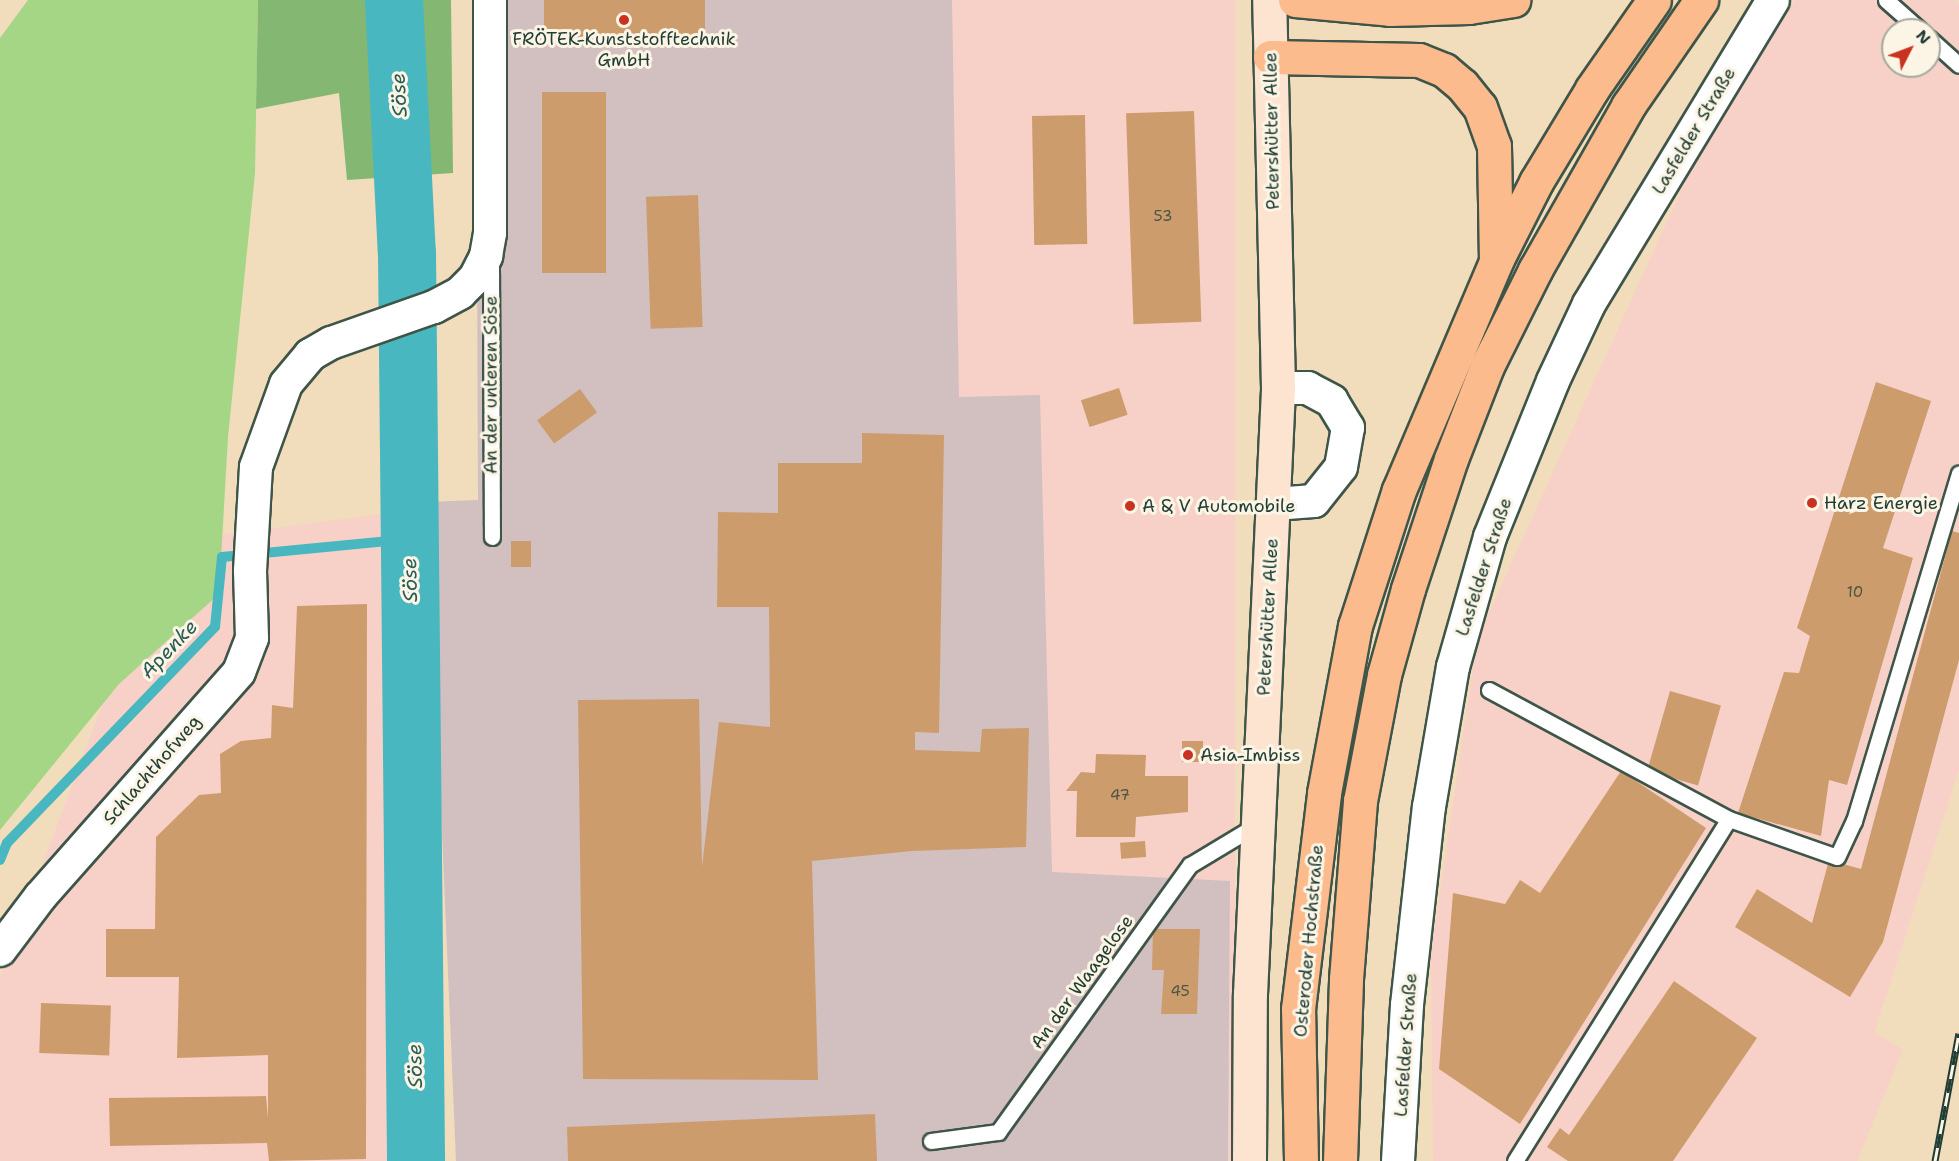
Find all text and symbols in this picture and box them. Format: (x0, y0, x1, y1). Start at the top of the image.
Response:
marker: FRÖTEK-Kunststofftechnik GmbH (617, 13, 631, 27)
north arrow (1881, 18, 1941, 78)
text: N (1911, 25, 1935, 49)
place label: FRÖTEK-Kunststofftechnik GmbH (512, 29, 736, 72)
street label: Petershütter Allee (1260, 52, 1284, 210)
street label: Lasfelder Straße (1648, 64, 1740, 198)
water label: Söse (386, 72, 412, 118)
house number: 53 (1154, 208, 1172, 226)
street label: An der unteren Söse (480, 296, 502, 474)
place label: Harz Energie (1824, 492, 1938, 514)
place label: A & V Automobile (1142, 495, 1295, 517)
street label: Lasfelder Straße (1451, 495, 1517, 639)
marker: Harz Energie (1805, 496, 1819, 510)
marker: A & V Automobile (1123, 499, 1137, 513)
street label: Petershütter Allee (1253, 538, 1283, 696)
water label: Söse (398, 558, 422, 602)
house number: 10 (1847, 584, 1863, 602)
water label: Apenke (135, 615, 203, 683)
street label: Schlachthofweg (99, 711, 205, 829)
place label: Asia-Imbiss (1200, 744, 1300, 766)
marker: Asia-Imbiss (1181, 748, 1195, 762)
house number: 47 (1110, 787, 1130, 805)
street label: Osteroder Hochstraße (1290, 844, 1328, 1038)
street label: An der Waagelose (1026, 911, 1138, 1053)
street label: Lasfelder Straße (1390, 972, 1422, 1118)
house number: 45 (1170, 983, 1190, 1001)
water label: Söse (403, 1044, 427, 1088)

